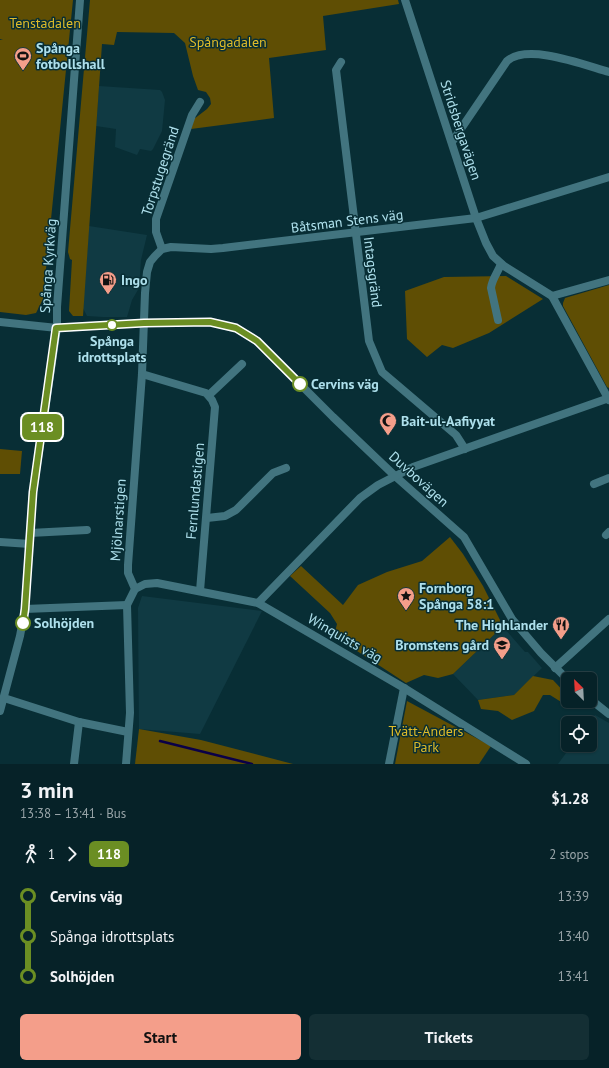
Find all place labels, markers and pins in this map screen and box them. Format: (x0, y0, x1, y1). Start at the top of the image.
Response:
place label: Spånga fotbollshall (36, 39, 106, 73)
sports icon: Spånga fotbollshall (13, 46, 33, 71)
fuel station icon: Ingo (98, 270, 118, 295)
place label: Ingo (121, 271, 148, 289)
marker: Spånga idrottsplats (106, 319, 118, 331)
place label: Spånga idrottsplats (78, 332, 146, 366)
place label: Cervins väg (311, 375, 379, 393)
marker: Cervins väg (292, 376, 308, 392)
mosque icon: Bait-ul-Aafiyyat (378, 411, 398, 436)
place label: Bait-ul-Aafiyyat (401, 412, 495, 430)
place label: Fornborg Spånga 58:1 (419, 579, 494, 613)
place icon: Fornborg Spånga 58:1 (396, 586, 416, 611)
place label: Solhöjden (34, 614, 94, 632)
marker: Solhöjden (15, 615, 31, 631)
restaurant icon: The Highlander (551, 615, 571, 640)
place label: The Highlander (455, 616, 548, 634)
school or university icon: Bromstens gård (492, 635, 512, 660)
place label: Bromstens gård (395, 636, 489, 654)

